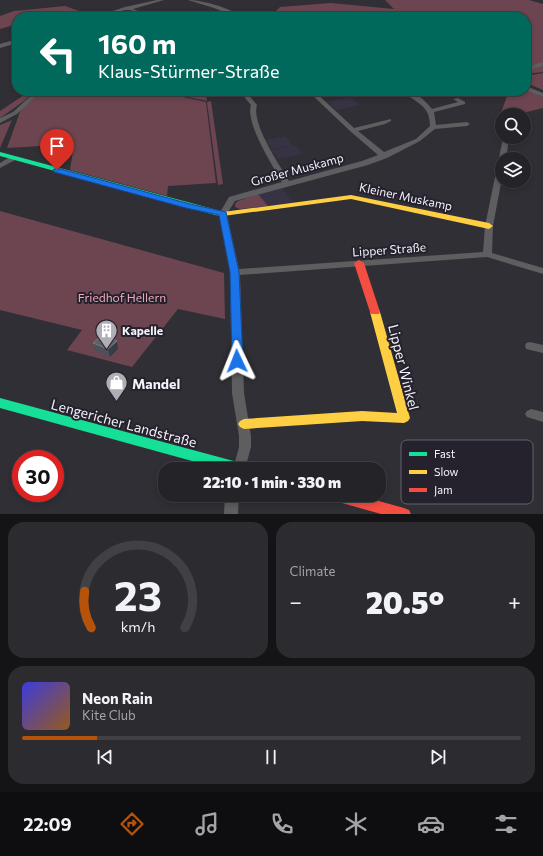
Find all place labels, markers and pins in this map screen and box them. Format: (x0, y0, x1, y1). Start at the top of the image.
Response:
pin (40, 129, 74, 170)
building icon: Kapelle (94, 317, 120, 350)
place label: Kapelle (122, 323, 163, 337)
shop icon: Mandel (103, 370, 129, 403)
place label: Mandel (132, 375, 180, 392)

